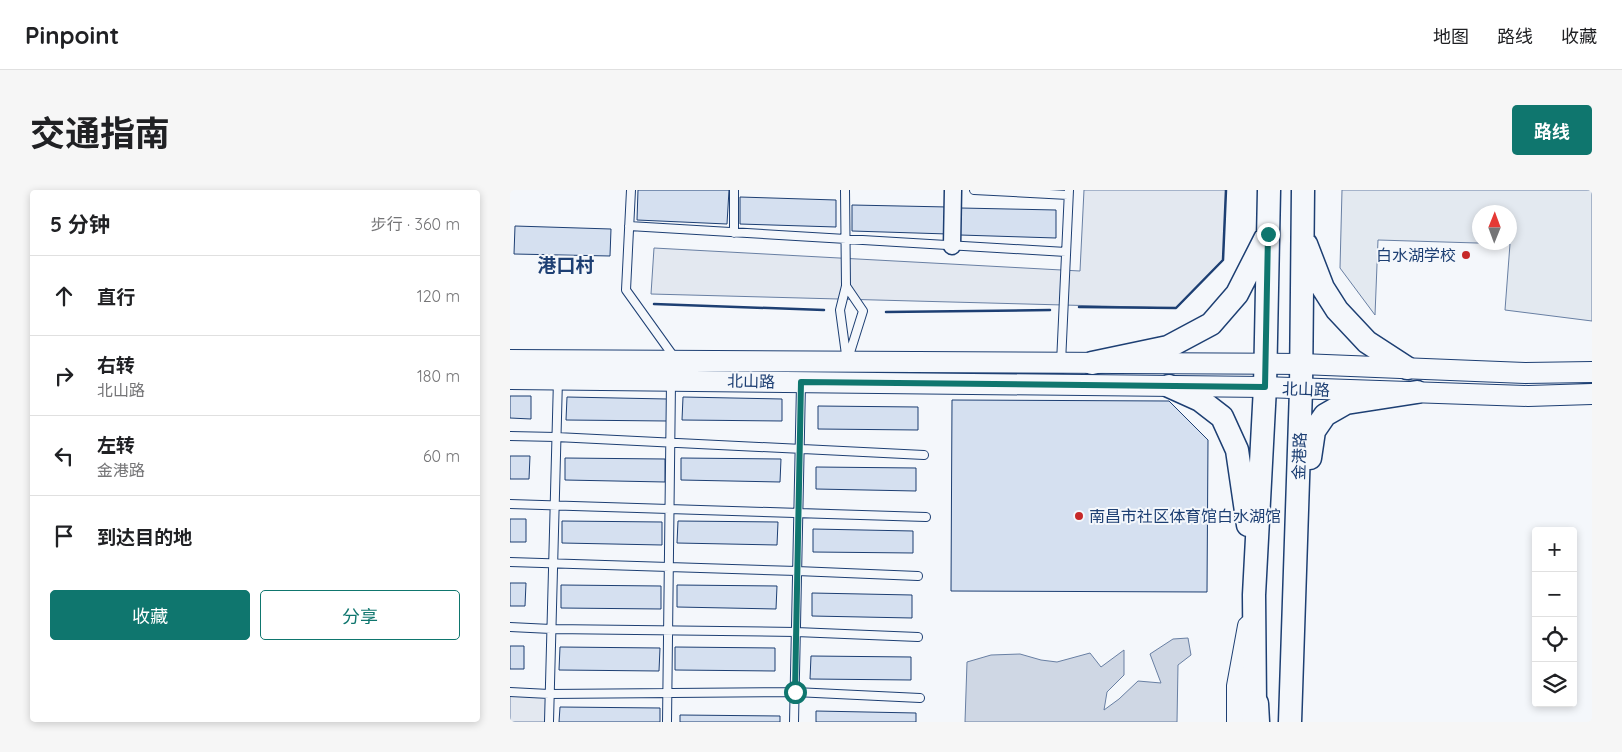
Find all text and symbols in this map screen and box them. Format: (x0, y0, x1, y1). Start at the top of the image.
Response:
text: Pinpoint (25, 20, 119, 50)
text: 地图 (1433, 25, 1469, 48)
text: 路线 (1497, 25, 1533, 48)
text: 收藏 (1561, 25, 1597, 48)
button: 路线 (1512, 105, 1592, 155)
text: 交通指南 (30, 111, 170, 155)
north arrow (1472, 205, 1517, 250)
text: 5 分钟 (50, 211, 110, 237)
text: 步行 · 360 m (371, 214, 460, 234)
route end (1257, 223, 1280, 246)
place label: 白水湖学校 (1376, 245, 1456, 265)
marker: 白水湖学校 (1460, 249, 1472, 261)
district label: 港口村 (537, 253, 595, 277)
icon: ahead (50, 282, 78, 310)
text: 直行 (97, 285, 135, 309)
text: 120 m (417, 286, 460, 306)
text: 右转 (97, 353, 135, 377)
icon: right (50, 362, 78, 390)
text: 180 m (417, 366, 460, 386)
street label: 北山路 (727, 371, 775, 391)
street label: 北山路 (1282, 378, 1330, 400)
text: 北山路 (97, 380, 145, 400)
street label: 金港路 (1288, 432, 1310, 480)
text: 左转 (97, 433, 135, 457)
icon: left (50, 442, 78, 470)
text: 60 m (423, 446, 460, 466)
text: 金港路 (97, 460, 145, 480)
place label: 南昌市社区体育馆白水湖馆 (1089, 506, 1281, 526)
marker: 南昌市社区体育馆白水湖馆 (1073, 510, 1085, 522)
icon: arrive (50, 522, 78, 550)
text: 到达目的地 (97, 525, 192, 549)
map controls (1532, 527, 1577, 707)
button: + (1532, 527, 1577, 572)
button: − (1532, 572, 1577, 617)
button: 收藏 (50, 590, 250, 640)
button: 分享 (260, 590, 460, 640)
button: locate (1532, 617, 1577, 662)
button: layers (1532, 662, 1577, 707)
route start (784, 681, 807, 704)

